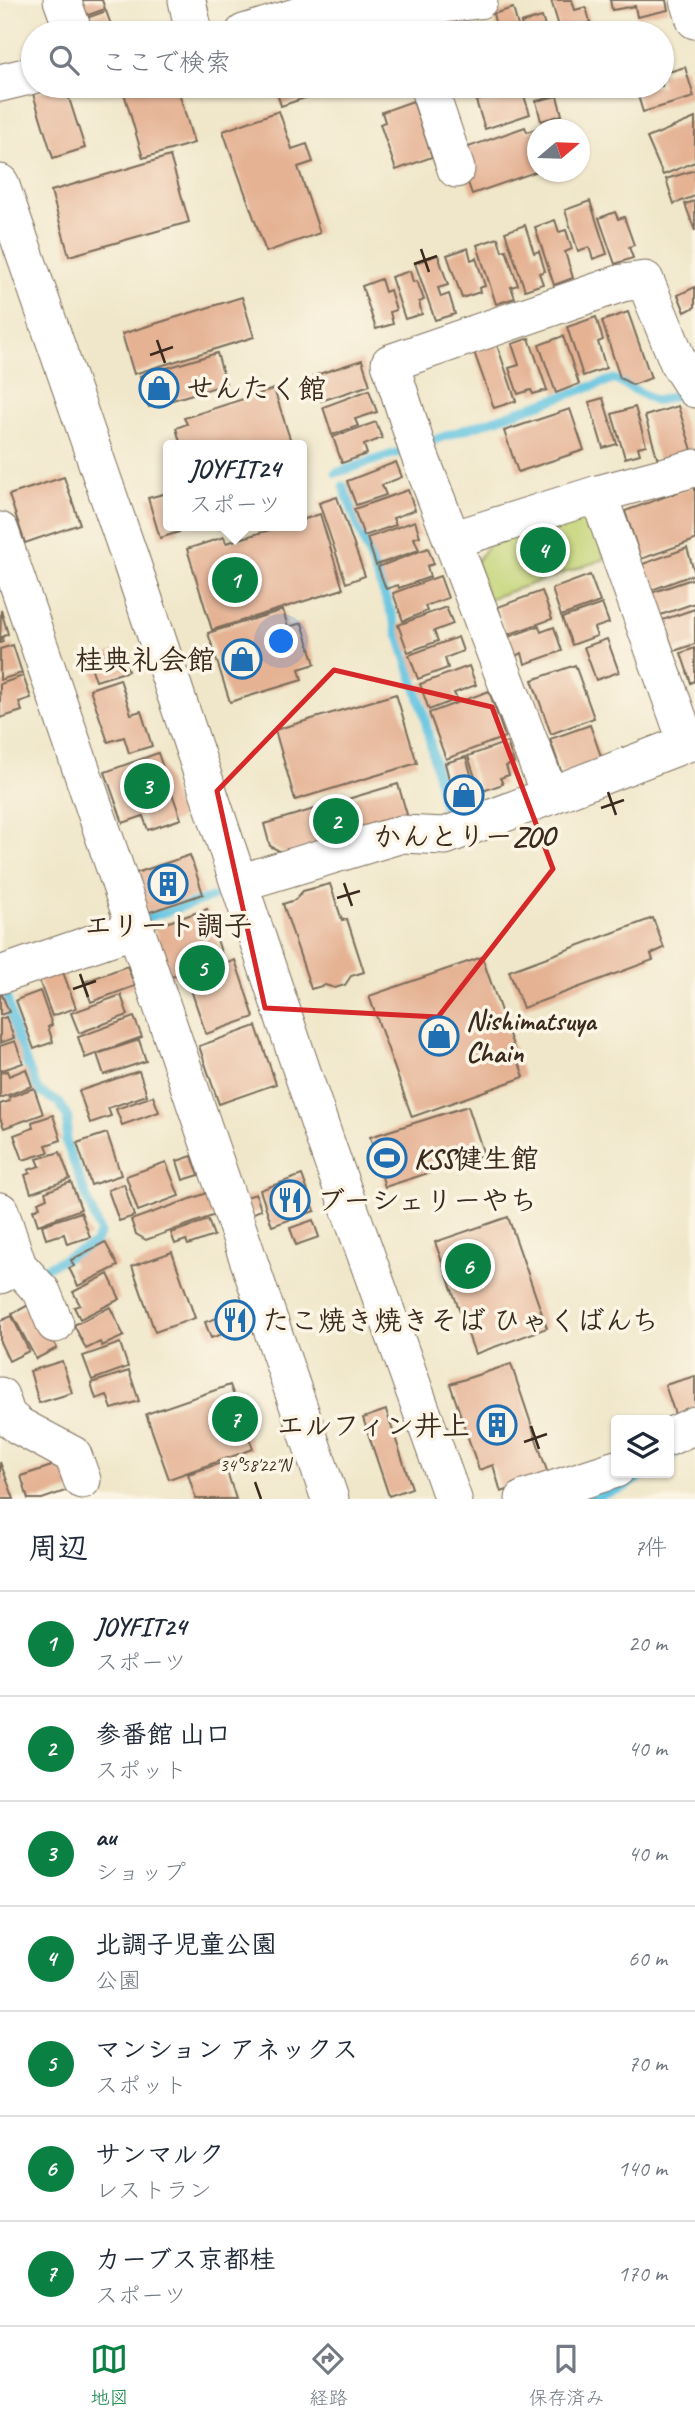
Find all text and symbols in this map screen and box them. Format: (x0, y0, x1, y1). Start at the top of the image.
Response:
search box (21, 21, 674, 98)
icon: search (45, 41, 83, 79)
text: ここで検索 (101, 46, 231, 79)
north arrow (527, 119, 590, 182)
shop icon: せんたく館 (138, 367, 180, 409)
place label: せんたく館 (186, 371, 326, 406)
popup (163, 440, 307, 531)
text: JOYFIT24 (189, 452, 280, 485)
text: スポーツ (189, 490, 281, 519)
pin: 4 (520, 524, 566, 576)
pin: 1 (212, 554, 258, 606)
your location (264, 624, 298, 658)
shop icon: 桂典礼会館 (221, 638, 263, 680)
place label: 桂典礼会館 (75, 642, 215, 677)
pin: 3 (124, 760, 170, 812)
shop icon: かんとりーZOO (443, 774, 485, 816)
pin: 2 (313, 795, 359, 847)
place label: かんとりーZOO (373, 819, 559, 854)
building icon: エリート調子 (147, 863, 189, 905)
place label: エリート調子 (84, 908, 252, 943)
pin: 5 (179, 942, 225, 994)
place label: Nishimatsuya Chain (466, 1003, 598, 1070)
shop icon: Nishimatsuya Chain (418, 1015, 460, 1057)
sports icon: KSS健生館 (366, 1137, 408, 1179)
place label: KSS健生館 (414, 1141, 539, 1176)
restaurant icon: ブーシェリーやち (269, 1179, 311, 1221)
place label: ブーシェリーやち (317, 1183, 537, 1218)
pin: 6 (445, 1240, 491, 1292)
restaurant icon: たこ焼き焼きそば ひゃくばんち (214, 1299, 256, 1341)
place label: たこ焼き焼きそば ひゃくばんち (262, 1303, 659, 1338)
pin: 7 (212, 1393, 258, 1445)
building icon: エルフィン井上 (476, 1404, 518, 1446)
place label: エルフィン井上 (276, 1408, 470, 1443)
map controls (611, 1415, 674, 1478)
button: layers (611, 1415, 674, 1478)
text: 34°58'22"N (220, 1454, 294, 1476)
text: 周辺 (28, 1529, 88, 1567)
text: 7件 (634, 1533, 667, 1562)
text: JOYFIT24 (95, 1610, 186, 1643)
text: 1 (46, 1629, 56, 1658)
text: 20 m (628, 1629, 667, 1658)
text: スポーツ (95, 1648, 187, 1677)
text: 参番館 山口 (95, 1718, 231, 1751)
text: 2 (46, 1734, 56, 1763)
text: 40 m (628, 1734, 667, 1763)
text: スポット (95, 1756, 187, 1785)
text: au (95, 1820, 116, 1853)
text: 3 (46, 1839, 56, 1868)
text: 40 m (628, 1839, 667, 1868)
text: ショップ (95, 1858, 186, 1887)
text: 北調子児童公園 (95, 1928, 277, 1961)
text: 4 (46, 1944, 56, 1973)
text: 60 m (628, 1944, 667, 1973)
text: 公園 (95, 1966, 141, 1995)
text: マンション アネックス (95, 2033, 358, 2066)
text: 5 (46, 2049, 56, 2078)
text: 70 m (628, 2049, 667, 2078)
text: スポット (95, 2071, 187, 2100)
text: サンマルク (95, 2138, 224, 2171)
text: 6 (46, 2154, 56, 2183)
text: 140 m (618, 2154, 667, 2183)
text: レストラン (95, 2176, 212, 2205)
text: カーブス京都桂 (95, 2243, 275, 2276)
text: 7 (46, 2259, 56, 2288)
text: 170 m (618, 2259, 667, 2288)
text: スポーツ (95, 2281, 187, 2310)
tab: 地図 (90, 2340, 129, 2410)
tab: 経路 (309, 2340, 348, 2410)
tab: 保存済み (528, 2340, 605, 2410)

